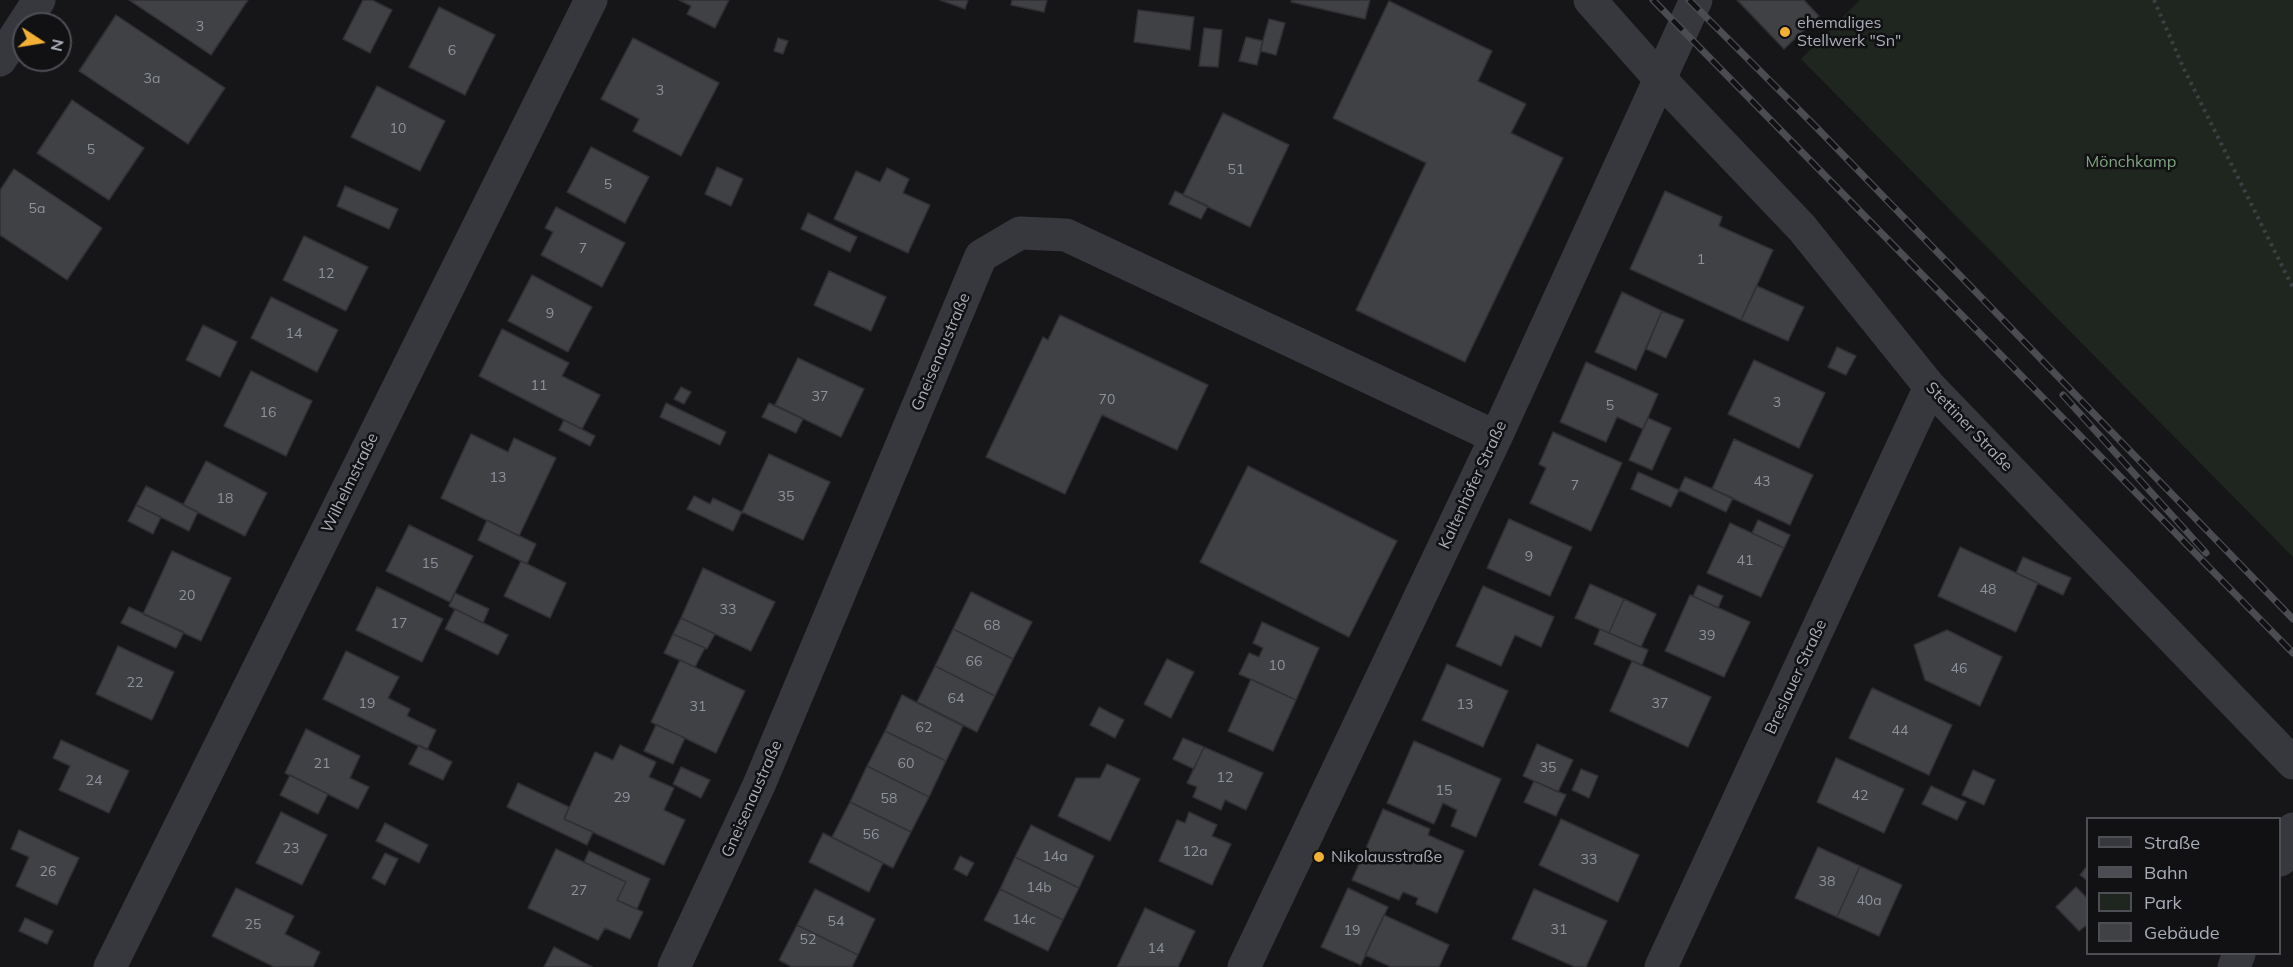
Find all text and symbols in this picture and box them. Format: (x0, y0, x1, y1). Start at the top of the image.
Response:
north arrow (12, 12, 72, 72)
place label: ehemaliges Stellwerk "Sn" (1797, 13, 1901, 51)
house number: 3 (196, 19, 204, 35)
marker: ehemaliges Stellwerk "Sn" (1778, 25, 1792, 39)
text: N (47, 37, 69, 53)
house number: 6 (448, 43, 456, 59)
house number: 3a (144, 71, 160, 87)
house number: 3 (656, 83, 664, 99)
house number: 10 (390, 121, 406, 137)
house number: 5 (87, 142, 95, 158)
park label: Mönchkamp (2086, 152, 2176, 172)
house number: 51 (1228, 162, 1244, 178)
house number: 5 (604, 177, 612, 193)
house number: 5a (29, 201, 45, 217)
house number: 7 (579, 241, 587, 257)
house number: 1 (1697, 252, 1705, 268)
house number: 12 (318, 266, 334, 282)
street label: Gneisenaustraße (908, 290, 974, 414)
house number: 9 (546, 306, 554, 322)
house number: 14 (286, 326, 302, 342)
house number: 11 (531, 378, 547, 394)
street label: Stettiner Straße (1922, 378, 2016, 476)
house number: 37 (812, 389, 828, 405)
house number: 70 (1099, 392, 1115, 408)
house number: 3 (1773, 395, 1781, 411)
house number: 5 (1606, 398, 1614, 414)
house number: 16 (260, 405, 276, 421)
street label: Kaltenhöfer Straße (1435, 418, 1511, 552)
street label: Wilhelmstraße (317, 430, 383, 536)
house number: 13 (490, 470, 506, 486)
house number: 43 (1754, 474, 1770, 490)
house number: 7 (1571, 478, 1579, 494)
house number: 35 (778, 489, 794, 505)
house number: 18 (217, 491, 233, 507)
house number: 9 (1525, 549, 1533, 565)
house number: 41 (1737, 553, 1753, 569)
house number: 15 (422, 556, 438, 572)
house number: 48 (1980, 582, 1996, 598)
house number: 20 (179, 588, 195, 604)
house number: 33 (720, 602, 736, 618)
house number: 17 (391, 616, 407, 632)
street label: Breslauer Straße (1761, 617, 1831, 737)
house number: 68 (984, 618, 1000, 634)
house number: 39 (1699, 628, 1715, 644)
house number: 66 (966, 654, 982, 670)
house number: 10 (1269, 658, 1285, 674)
house number: 46 (1951, 661, 1967, 677)
house number: 22 (127, 675, 143, 691)
house number: 64 (948, 691, 964, 707)
house number: 19 (359, 696, 375, 712)
house number: 37 (1652, 696, 1668, 712)
house number: 13 (1457, 697, 1473, 713)
house number: 31 (690, 699, 706, 715)
house number: 62 (916, 720, 932, 736)
house number: 44 (1892, 723, 1908, 739)
street label: Gneisenaustraße (718, 738, 786, 860)
house number: 21 (314, 756, 330, 772)
house number: 60 (898, 756, 914, 772)
house number: 35 (1540, 760, 1556, 776)
house number: 12 (1217, 770, 1233, 786)
house number: 24 (86, 773, 102, 789)
house number: 15 (1436, 783, 1452, 799)
house number: 42 (1852, 788, 1868, 804)
house number: 29 (614, 790, 630, 806)
house number: 58 (881, 791, 897, 807)
legend (2086, 817, 2281, 955)
house number: 56 (863, 827, 879, 843)
text: Straße (2144, 831, 2200, 854)
house number: 23 (283, 841, 299, 857)
house number: 12a (1182, 844, 1208, 860)
place label: Nikolausstraße (1331, 847, 1442, 867)
house number: 14a (1042, 849, 1068, 865)
marker: Nikolausstraße (1312, 850, 1326, 864)
house number: 33 (1581, 852, 1597, 868)
text: Bahn (2144, 861, 2188, 884)
house number: 26 (40, 864, 56, 880)
house number: 38 (1819, 874, 1835, 890)
house number: 14b (1026, 880, 1052, 896)
house number: 27 (571, 883, 587, 899)
text: Park (2144, 891, 2182, 914)
house number: 40a (1856, 893, 1882, 909)
house number: 14c (1012, 912, 1036, 928)
house number: 54 (828, 914, 844, 930)
house number: 25 (245, 917, 261, 933)
text: Gebäude (2144, 921, 2220, 944)
house number: 31 (1551, 922, 1567, 938)
house number: 19 (1344, 923, 1360, 939)
house number: 52 (800, 932, 816, 948)
house number: 14 (1148, 941, 1164, 957)

